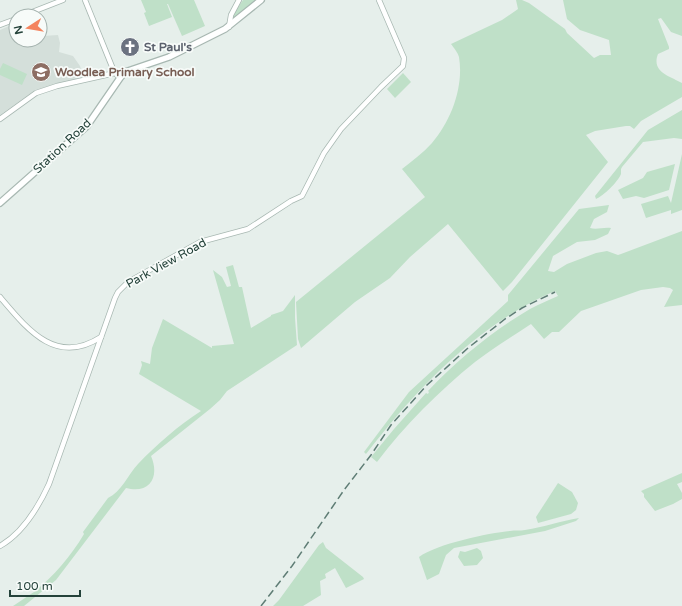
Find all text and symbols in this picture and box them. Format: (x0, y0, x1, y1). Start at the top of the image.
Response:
north arrow (8, 8, 48, 48)
text: N (11, 24, 26, 36)
church icon: St Paul's (119, 36, 141, 58)
place label: St Paul's (144, 40, 192, 54)
school or university icon: Woodlea Primary School (30, 61, 52, 83)
place label: Woodlea Primary School (55, 65, 195, 80)
street label: Station Road (30, 116, 94, 176)
street label: Park View Road (123, 235, 209, 291)
scale bar (10, 572, 80, 598)
text: 100 m (16, 579, 53, 593)

